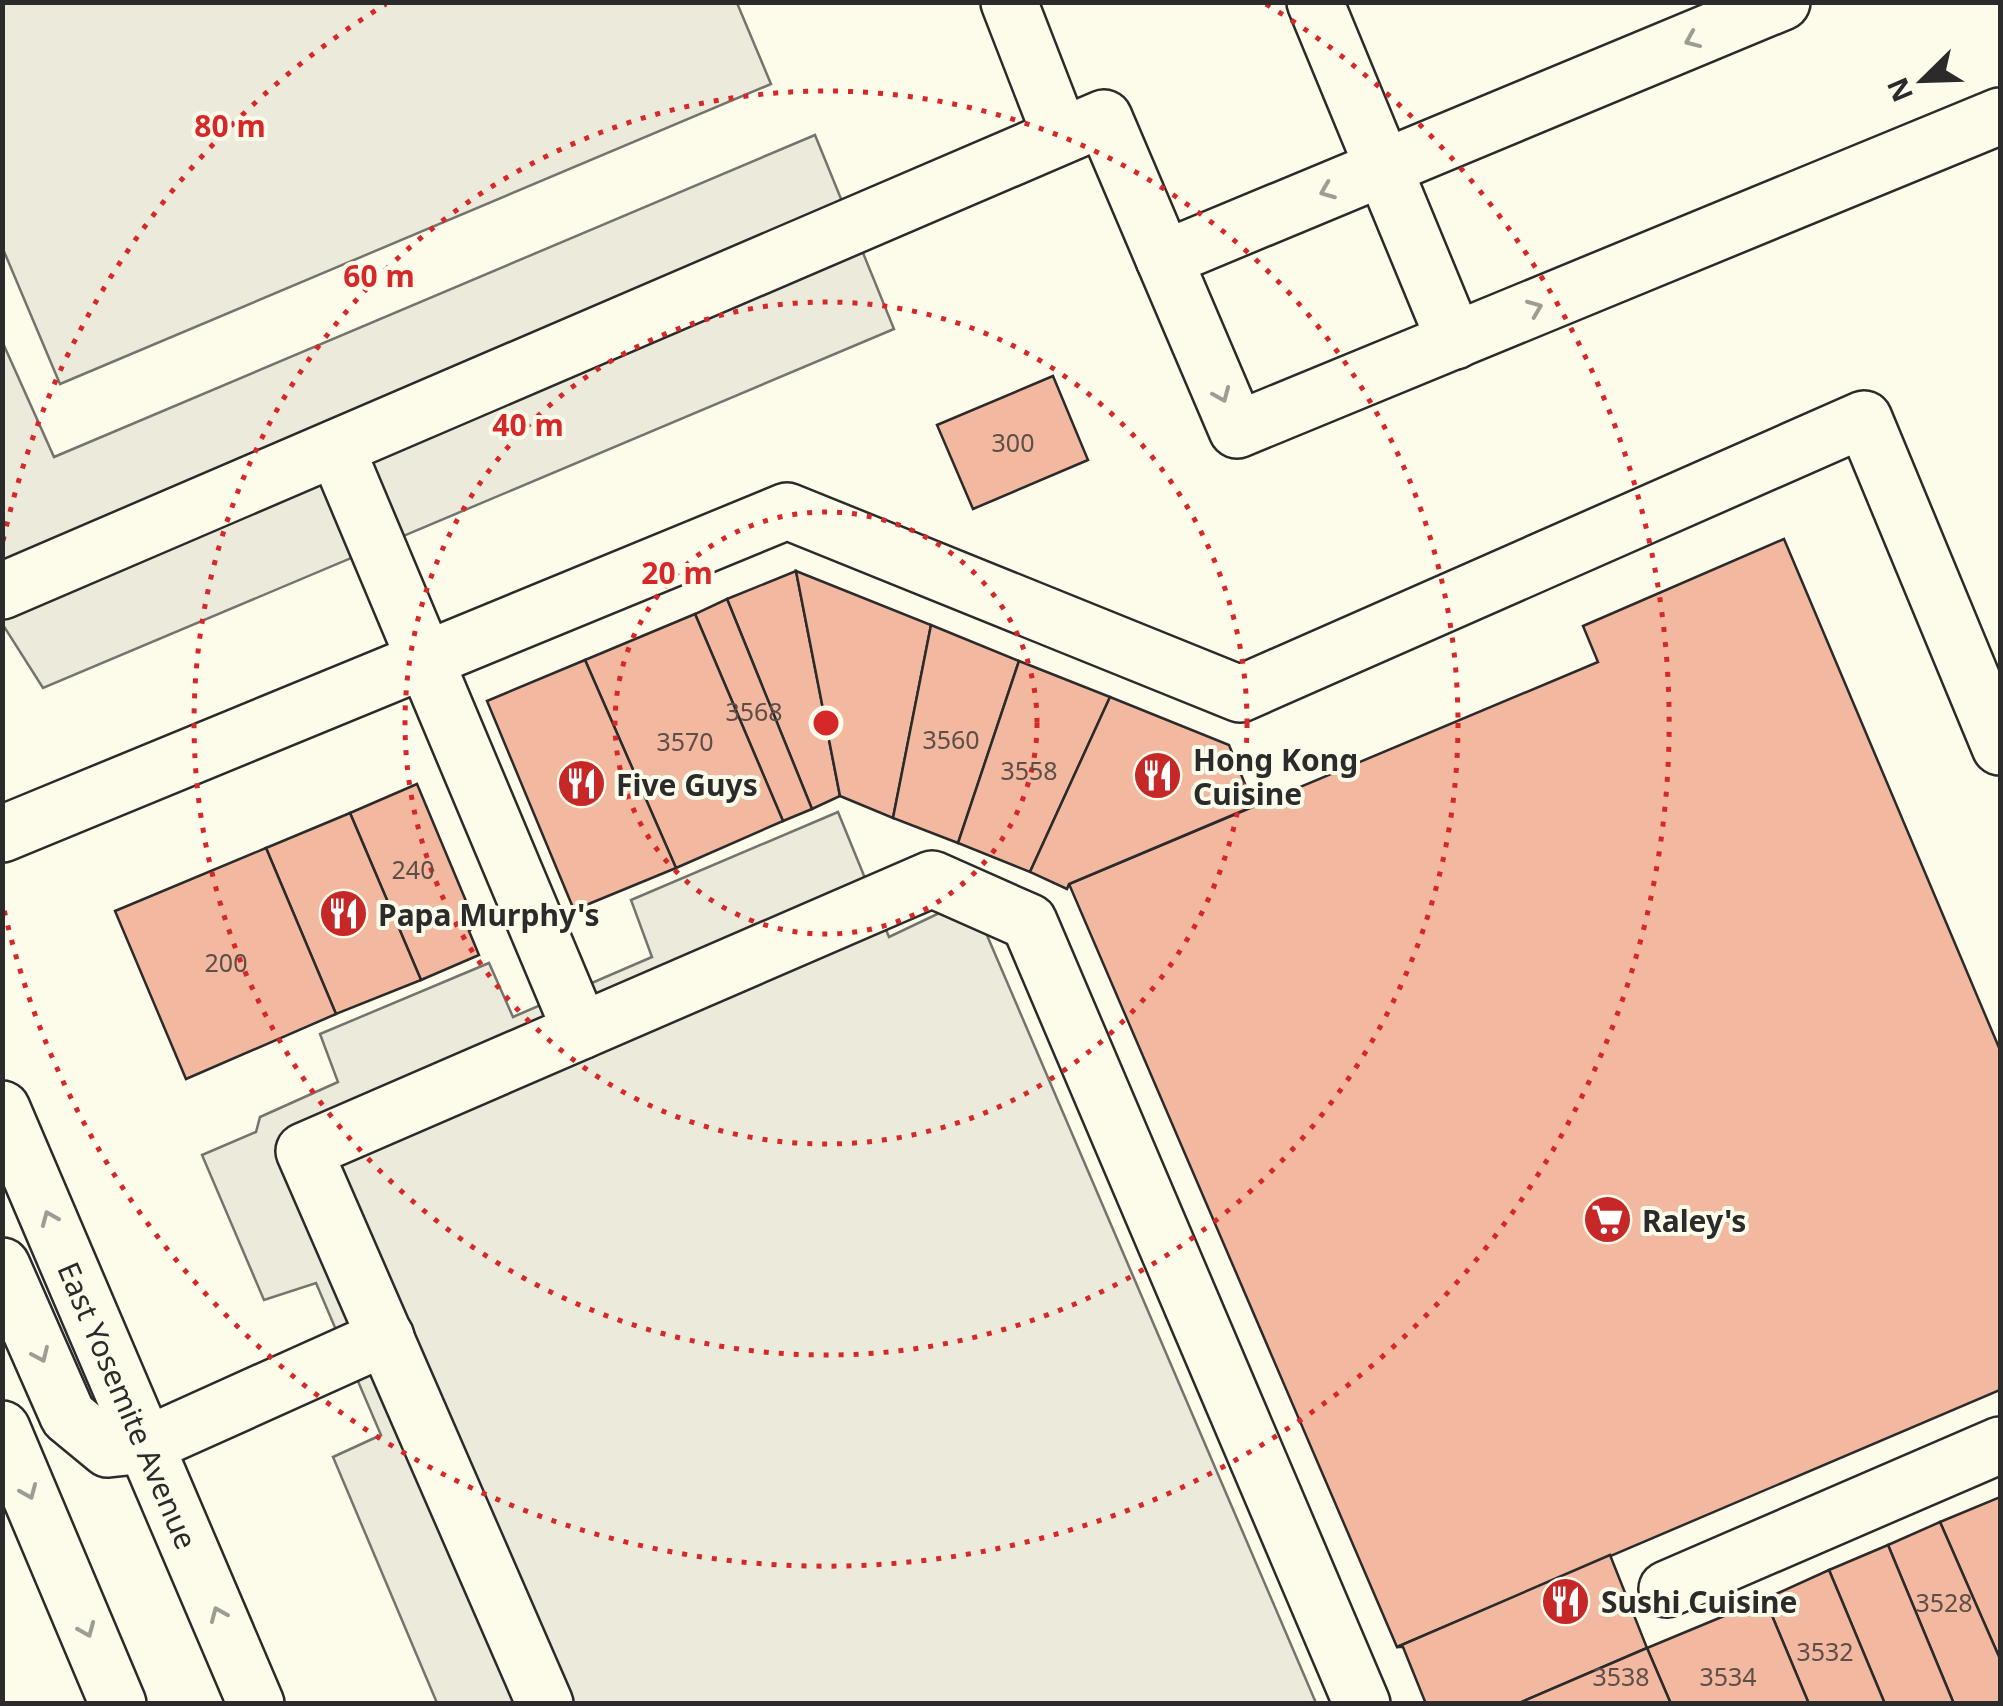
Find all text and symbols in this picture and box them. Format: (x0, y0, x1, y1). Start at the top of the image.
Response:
one-way arrow (1684, 28, 1702, 48)
north arrow (1873, 30, 1973, 130)
text: N (1877, 72, 1921, 108)
text: 80 m (194, 105, 266, 146)
one-way arrow (1320, 180, 1337, 200)
text: 60 m (343, 255, 415, 296)
one-way arrow (1525, 300, 1543, 320)
one-way arrow (1210, 385, 1230, 403)
text: 40 m (492, 404, 564, 445)
house number: 300 (992, 425, 1034, 459)
text: 20 m (641, 552, 713, 593)
house number: 3568 (725, 694, 783, 728)
centre of rings (808, 705, 844, 741)
house number: 3560 (922, 722, 980, 756)
house number: 3570 (656, 724, 714, 758)
place label: Hong Kong Cuisine (1193, 739, 1358, 814)
restaurant icon: Hong Kong Cuisine (1132, 750, 1184, 802)
house number: 3558 (1000, 753, 1058, 787)
restaurant icon: Five Guys (555, 758, 607, 810)
place label: Five Guys (616, 764, 758, 805)
house number: 240 (392, 852, 434, 886)
restaurant icon: Papa Murphy's (317, 888, 369, 940)
place label: Papa Murphy's (378, 894, 599, 935)
house number: 200 (205, 945, 247, 979)
supermarket icon: Raley's (1581, 1194, 1633, 1246)
place label: Raley's (1642, 1200, 1746, 1241)
one-way arrow (41, 1210, 61, 1228)
street label: East Yosemite Avenue (49, 1255, 208, 1555)
one-way arrow (29, 1345, 49, 1363)
one-way arrow (17, 1482, 37, 1500)
restaurant icon: Sushi Cuisine (1540, 1575, 1592, 1627)
place label: Sushi Cuisine (1601, 1581, 1798, 1622)
house number: 3528 (1915, 1585, 1973, 1619)
one-way arrow (210, 1606, 230, 1624)
one-way arrow (75, 1619, 95, 1637)
house number: 3532 (1796, 1634, 1854, 1668)
house number: 3538 (1592, 1659, 1650, 1693)
house number: 3534 (1699, 1659, 1757, 1693)

